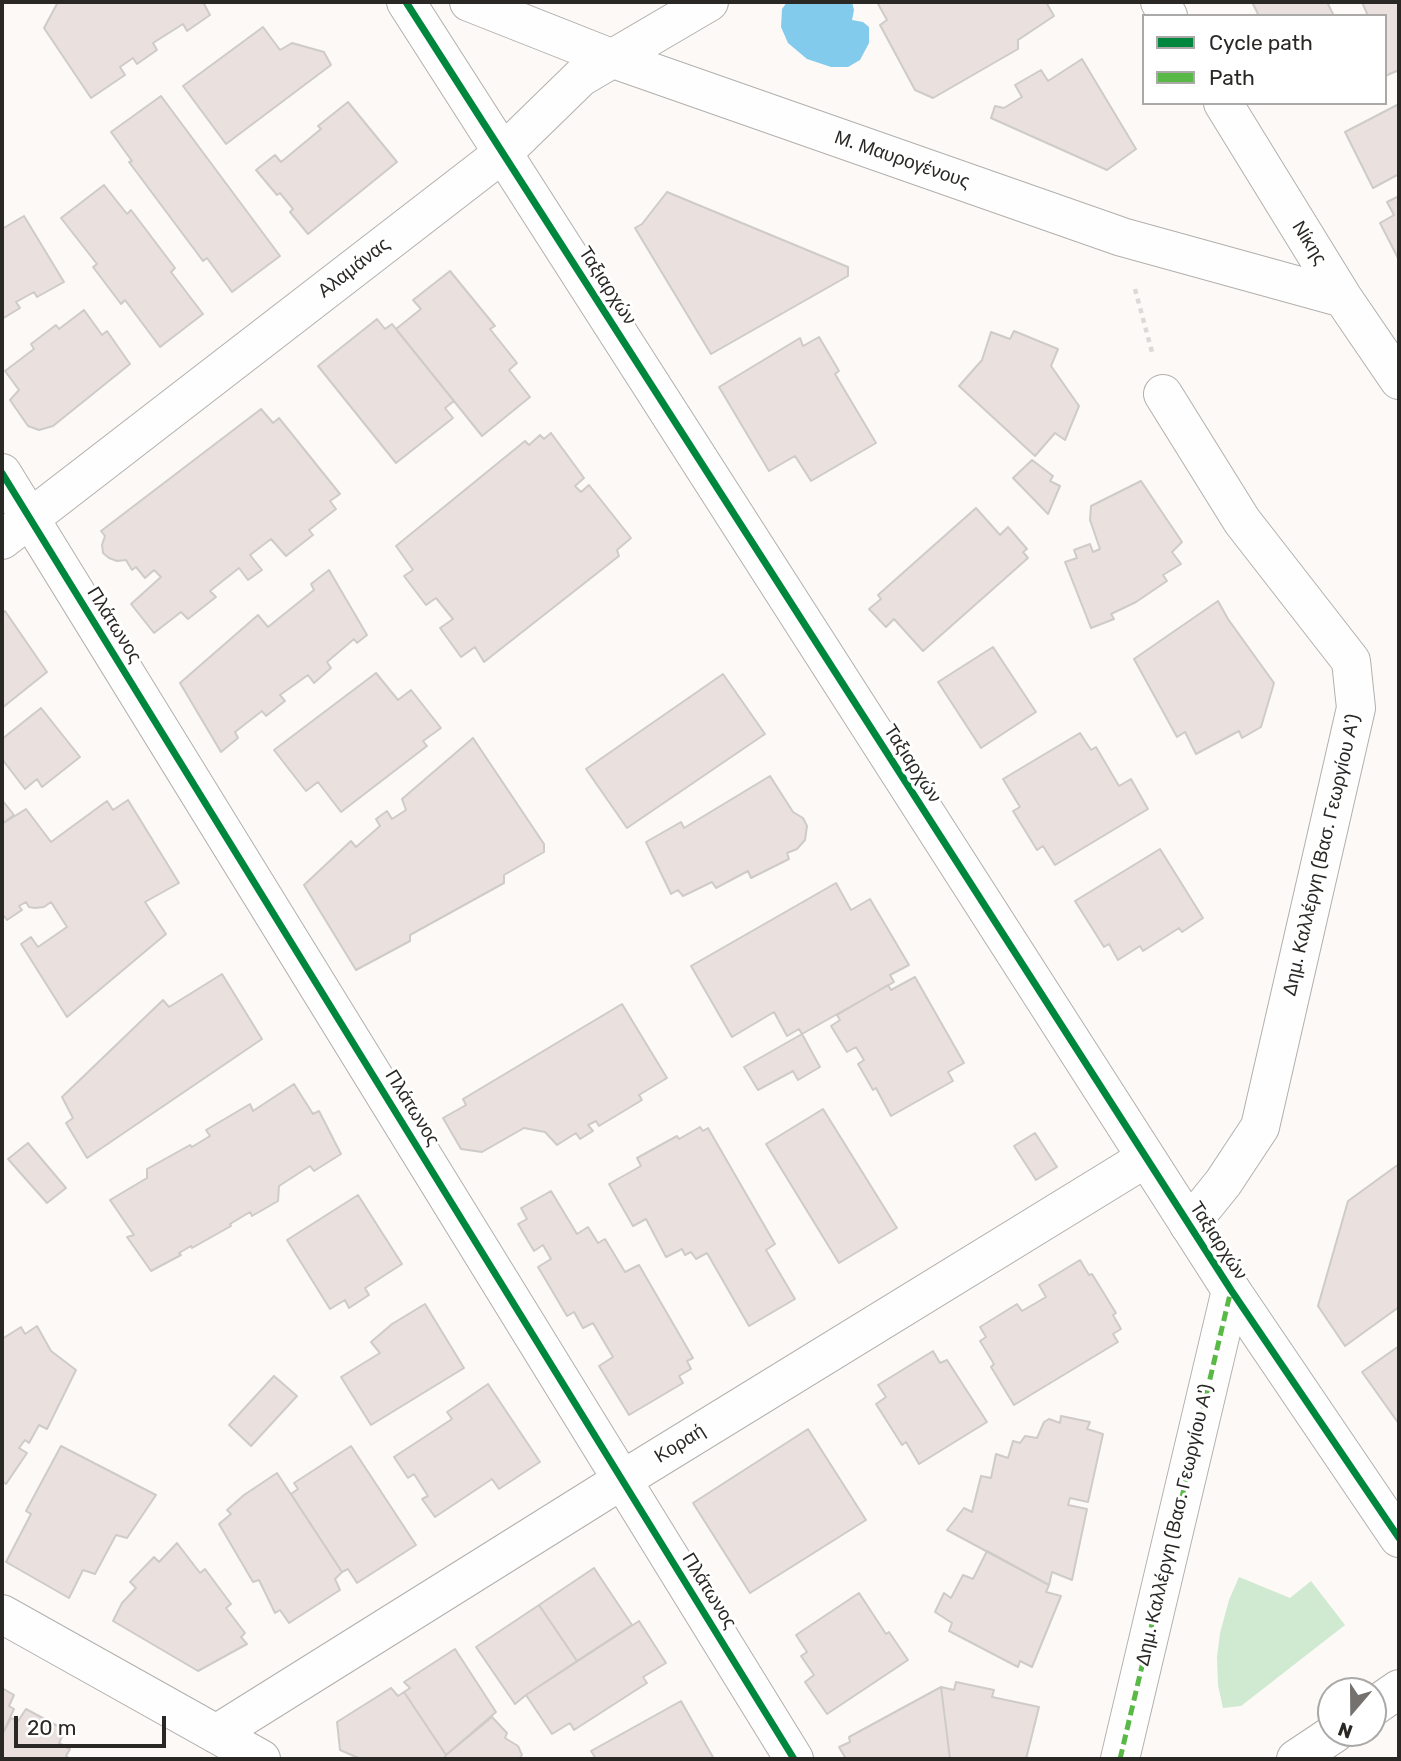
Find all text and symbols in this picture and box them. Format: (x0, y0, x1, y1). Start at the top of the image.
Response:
legend (1142, 14, 1387, 105)
text: Cycle path (1209, 30, 1313, 55)
text: Path (1209, 65, 1255, 90)
street label: Μ. Μαυρογένους (831, 126, 973, 194)
street label: Νίκης (1287, 217, 1331, 269)
street label: Αλαμάνας (314, 233, 394, 303)
street label: Ταξιαρχών (573, 243, 641, 329)
street label: Πλάτωνος (82, 583, 146, 667)
street label: Δημ. Καλλέργη (Βασ. Γεωργίου Α') (1278, 712, 1366, 998)
street label: Ταξιαρχών (878, 721, 946, 807)
street label: Πλάτωνος (380, 1066, 444, 1150)
street label: Ταξιαρχών (1184, 1198, 1252, 1284)
street label: Δημ. Καλλέργη (Βασ. Γεωργίου Α') (1131, 1382, 1219, 1668)
street label: Κοραή (650, 1420, 710, 1468)
street label: Πλάτωνος (677, 1549, 741, 1633)
north arrow (1317, 1677, 1387, 1747)
scale bar (18, 1702, 170, 1746)
text: 20 m (27, 1715, 76, 1740)
text: N (1335, 1717, 1356, 1743)

